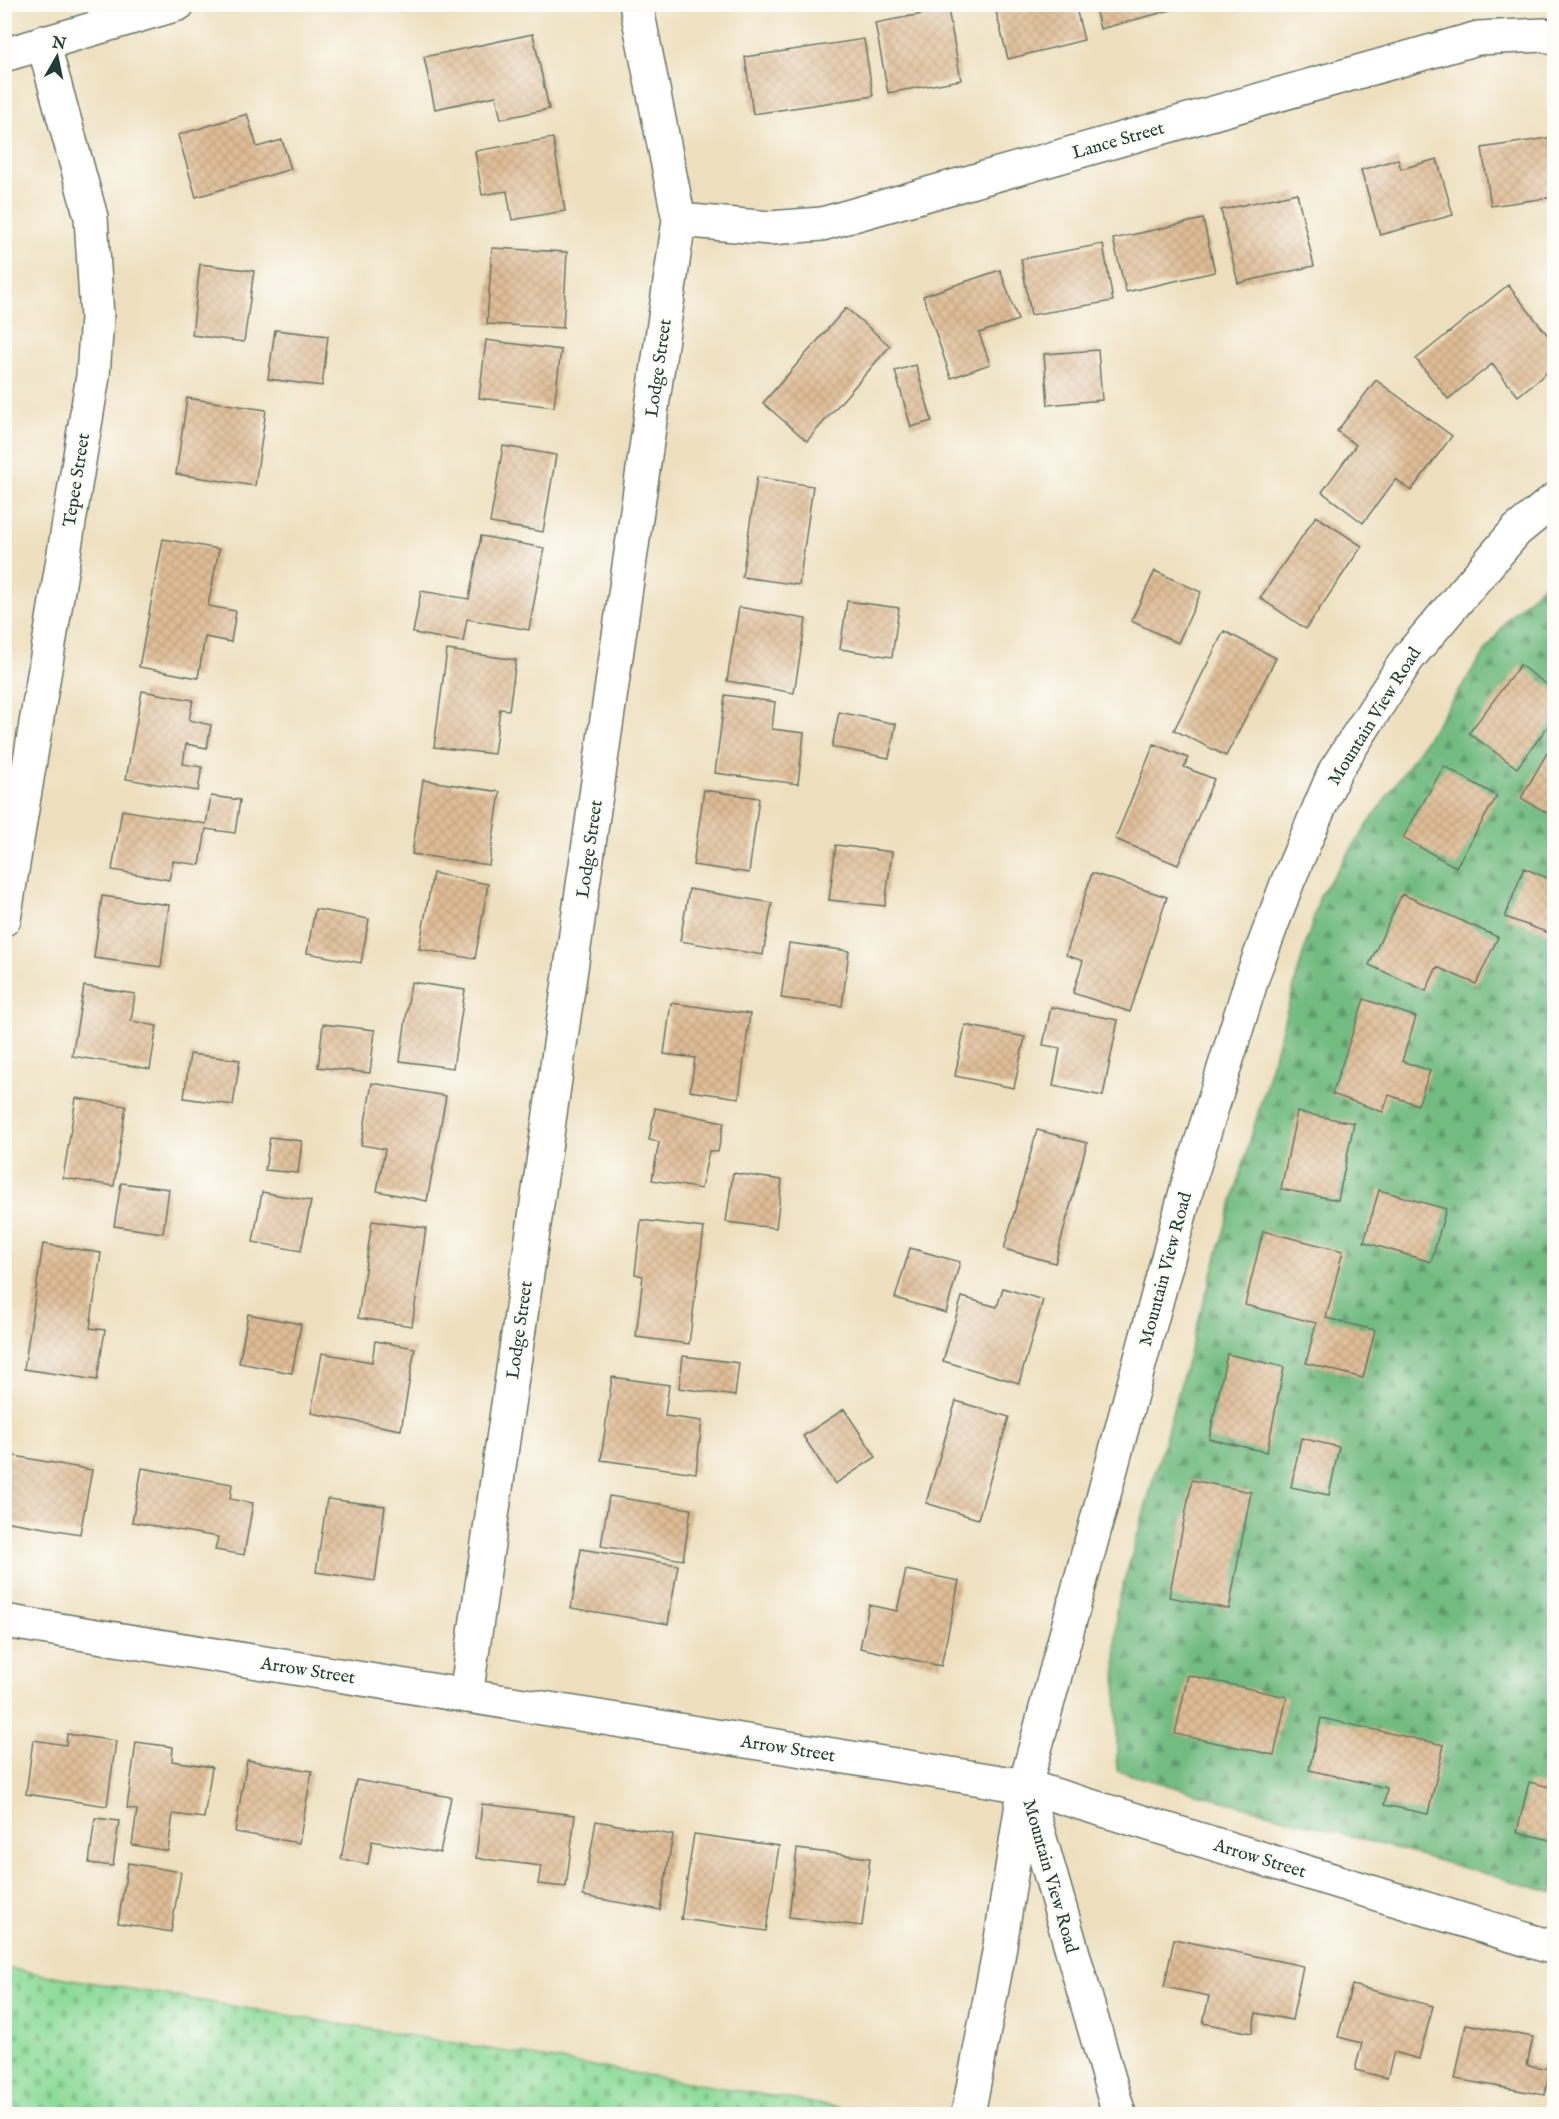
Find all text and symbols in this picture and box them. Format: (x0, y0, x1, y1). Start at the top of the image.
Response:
north arrow (27, 27, 87, 87)
text: N (50, 33, 68, 55)
street label: Lance Street (1070, 117, 1167, 166)
street label: Lodge Street (641, 318, 678, 419)
street label: Tepee Street (59, 432, 96, 529)
street label: Mountain View Road (1323, 643, 1427, 790)
street label: Lodge Street (572, 799, 609, 900)
street label: Mountain View Road (1135, 1189, 1198, 1349)
street label: Lodge Street (502, 1280, 539, 1381)
street label: Arrow Street (258, 1653, 357, 1690)
street label: Arrow Street (738, 1731, 837, 1768)
street label: Mountain View Road (1017, 1797, 1083, 1956)
street label: Arrow Street (1210, 1834, 1309, 1884)

